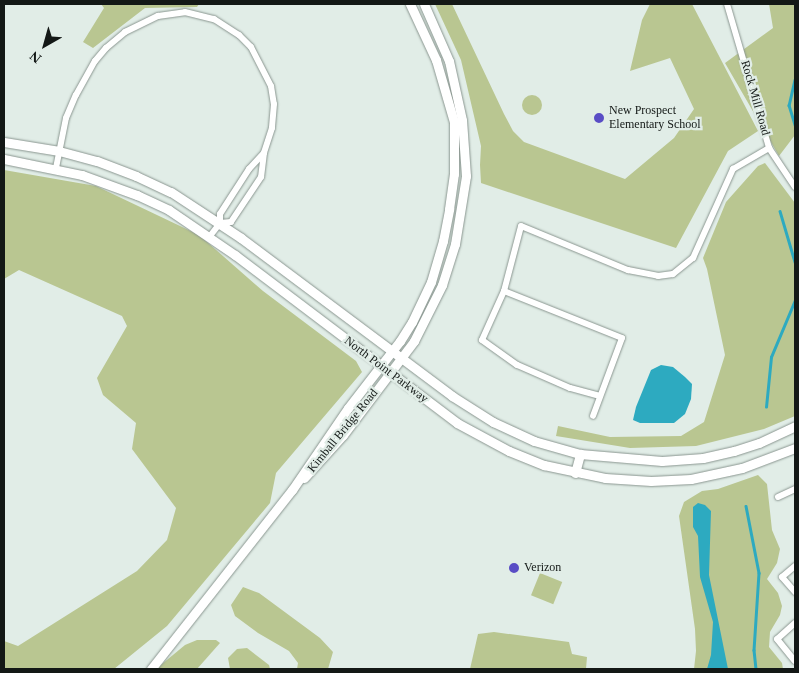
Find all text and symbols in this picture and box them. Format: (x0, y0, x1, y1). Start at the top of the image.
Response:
north arrow (20, 20, 70, 70)
text: N (27, 48, 44, 66)
street label: Rock Mill Road (737, 59, 773, 137)
place label: New Prospect Elementary School (609, 104, 701, 132)
marker: New Prospect Elementary School (593, 112, 605, 124)
street label: North Point Parkway (341, 334, 431, 406)
street label: Kimball Bridge Road (305, 386, 381, 476)
place label: Verizon (524, 561, 561, 575)
marker: Verizon (508, 562, 520, 574)

